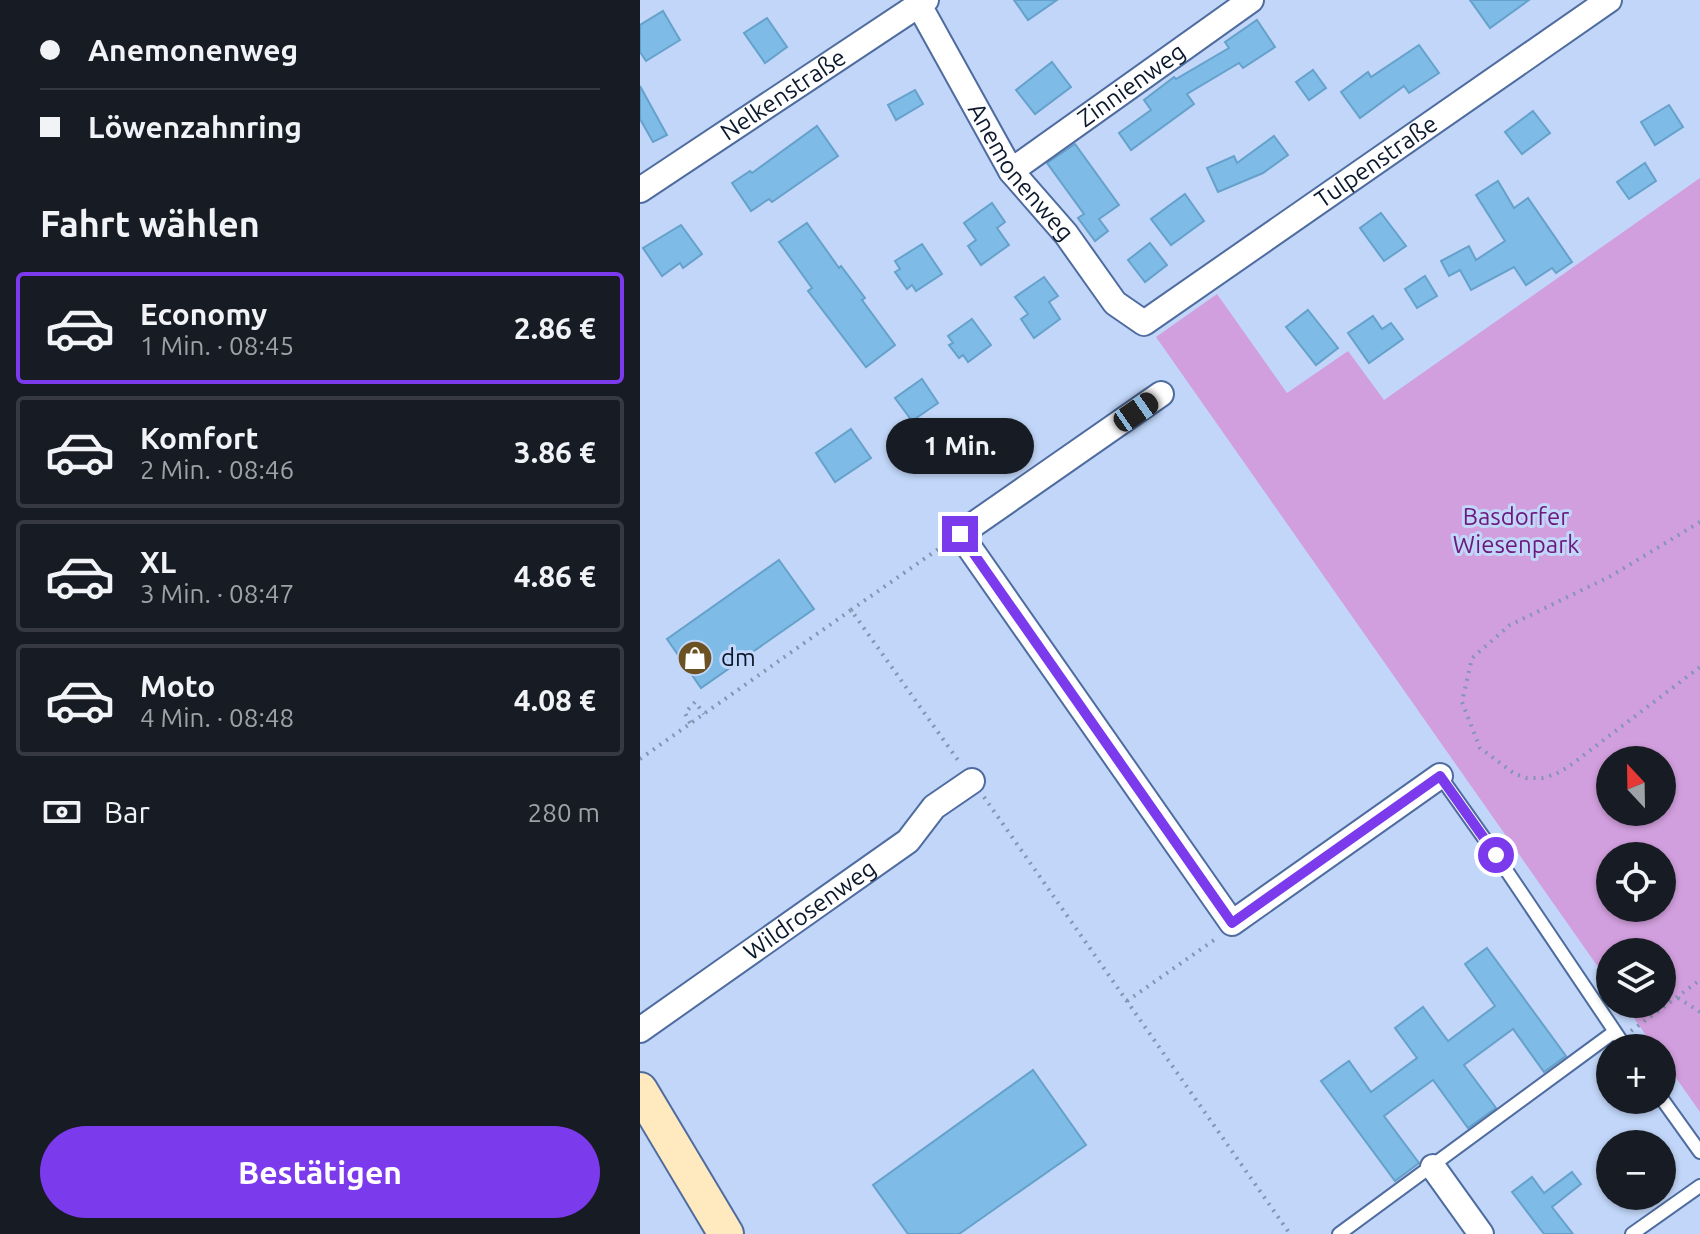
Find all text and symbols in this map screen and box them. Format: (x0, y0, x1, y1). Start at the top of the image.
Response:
text: Anemonenweg (88, 33, 298, 67)
street label: Zinnienweg (1072, 37, 1190, 132)
street label: Nelkenstraße (715, 43, 851, 146)
street label: Anemonenweg (963, 98, 1079, 246)
street label: Tulpenstraße (1310, 109, 1442, 213)
text: Löwenzahnring (88, 110, 302, 144)
text: Fahrt wählen (40, 203, 260, 244)
icon: car (44, 292, 116, 364)
text: Economy (140, 297, 267, 331)
text: 2.86 € (514, 311, 596, 345)
text: 1 Min. · 08:45 (140, 331, 294, 360)
car (1109, 388, 1163, 436)
icon: car (44, 416, 116, 488)
callout: 1 Min. (886, 418, 1034, 474)
text: Komfort (140, 421, 258, 455)
text: 1 Min. (924, 431, 996, 460)
text: 3.86 € (514, 435, 596, 469)
text: 2 Min. · 08:46 (140, 455, 294, 484)
park label: Basdorfer Wiesenpark (1453, 503, 1579, 558)
route end (942, 516, 978, 552)
icon: car (44, 540, 116, 612)
text: XL (140, 545, 176, 579)
text: 4.86 € (514, 559, 596, 593)
text: 3 Min. · 08:47 (140, 579, 294, 608)
shop icon: dm (676, 639, 714, 677)
place label: dm (721, 644, 756, 671)
icon: car (44, 664, 116, 736)
text: Moto (140, 669, 215, 703)
text: 4.08 € (514, 683, 596, 717)
text: 4 Min. · 08:48 (140, 703, 294, 732)
north arrow (1596, 746, 1676, 826)
map controls (1596, 746, 1676, 1210)
icon: cash (40, 790, 84, 834)
text: Bar (104, 795, 150, 829)
text: 280 m (528, 798, 600, 827)
route start (1478, 837, 1514, 873)
button: locate (1596, 842, 1676, 922)
street label: Wildrosenweg (739, 854, 881, 965)
button: layers (1596, 938, 1676, 1018)
button: + (1596, 1034, 1676, 1114)
button: Bestätigen (40, 1126, 600, 1218)
button: − (1596, 1130, 1676, 1210)

